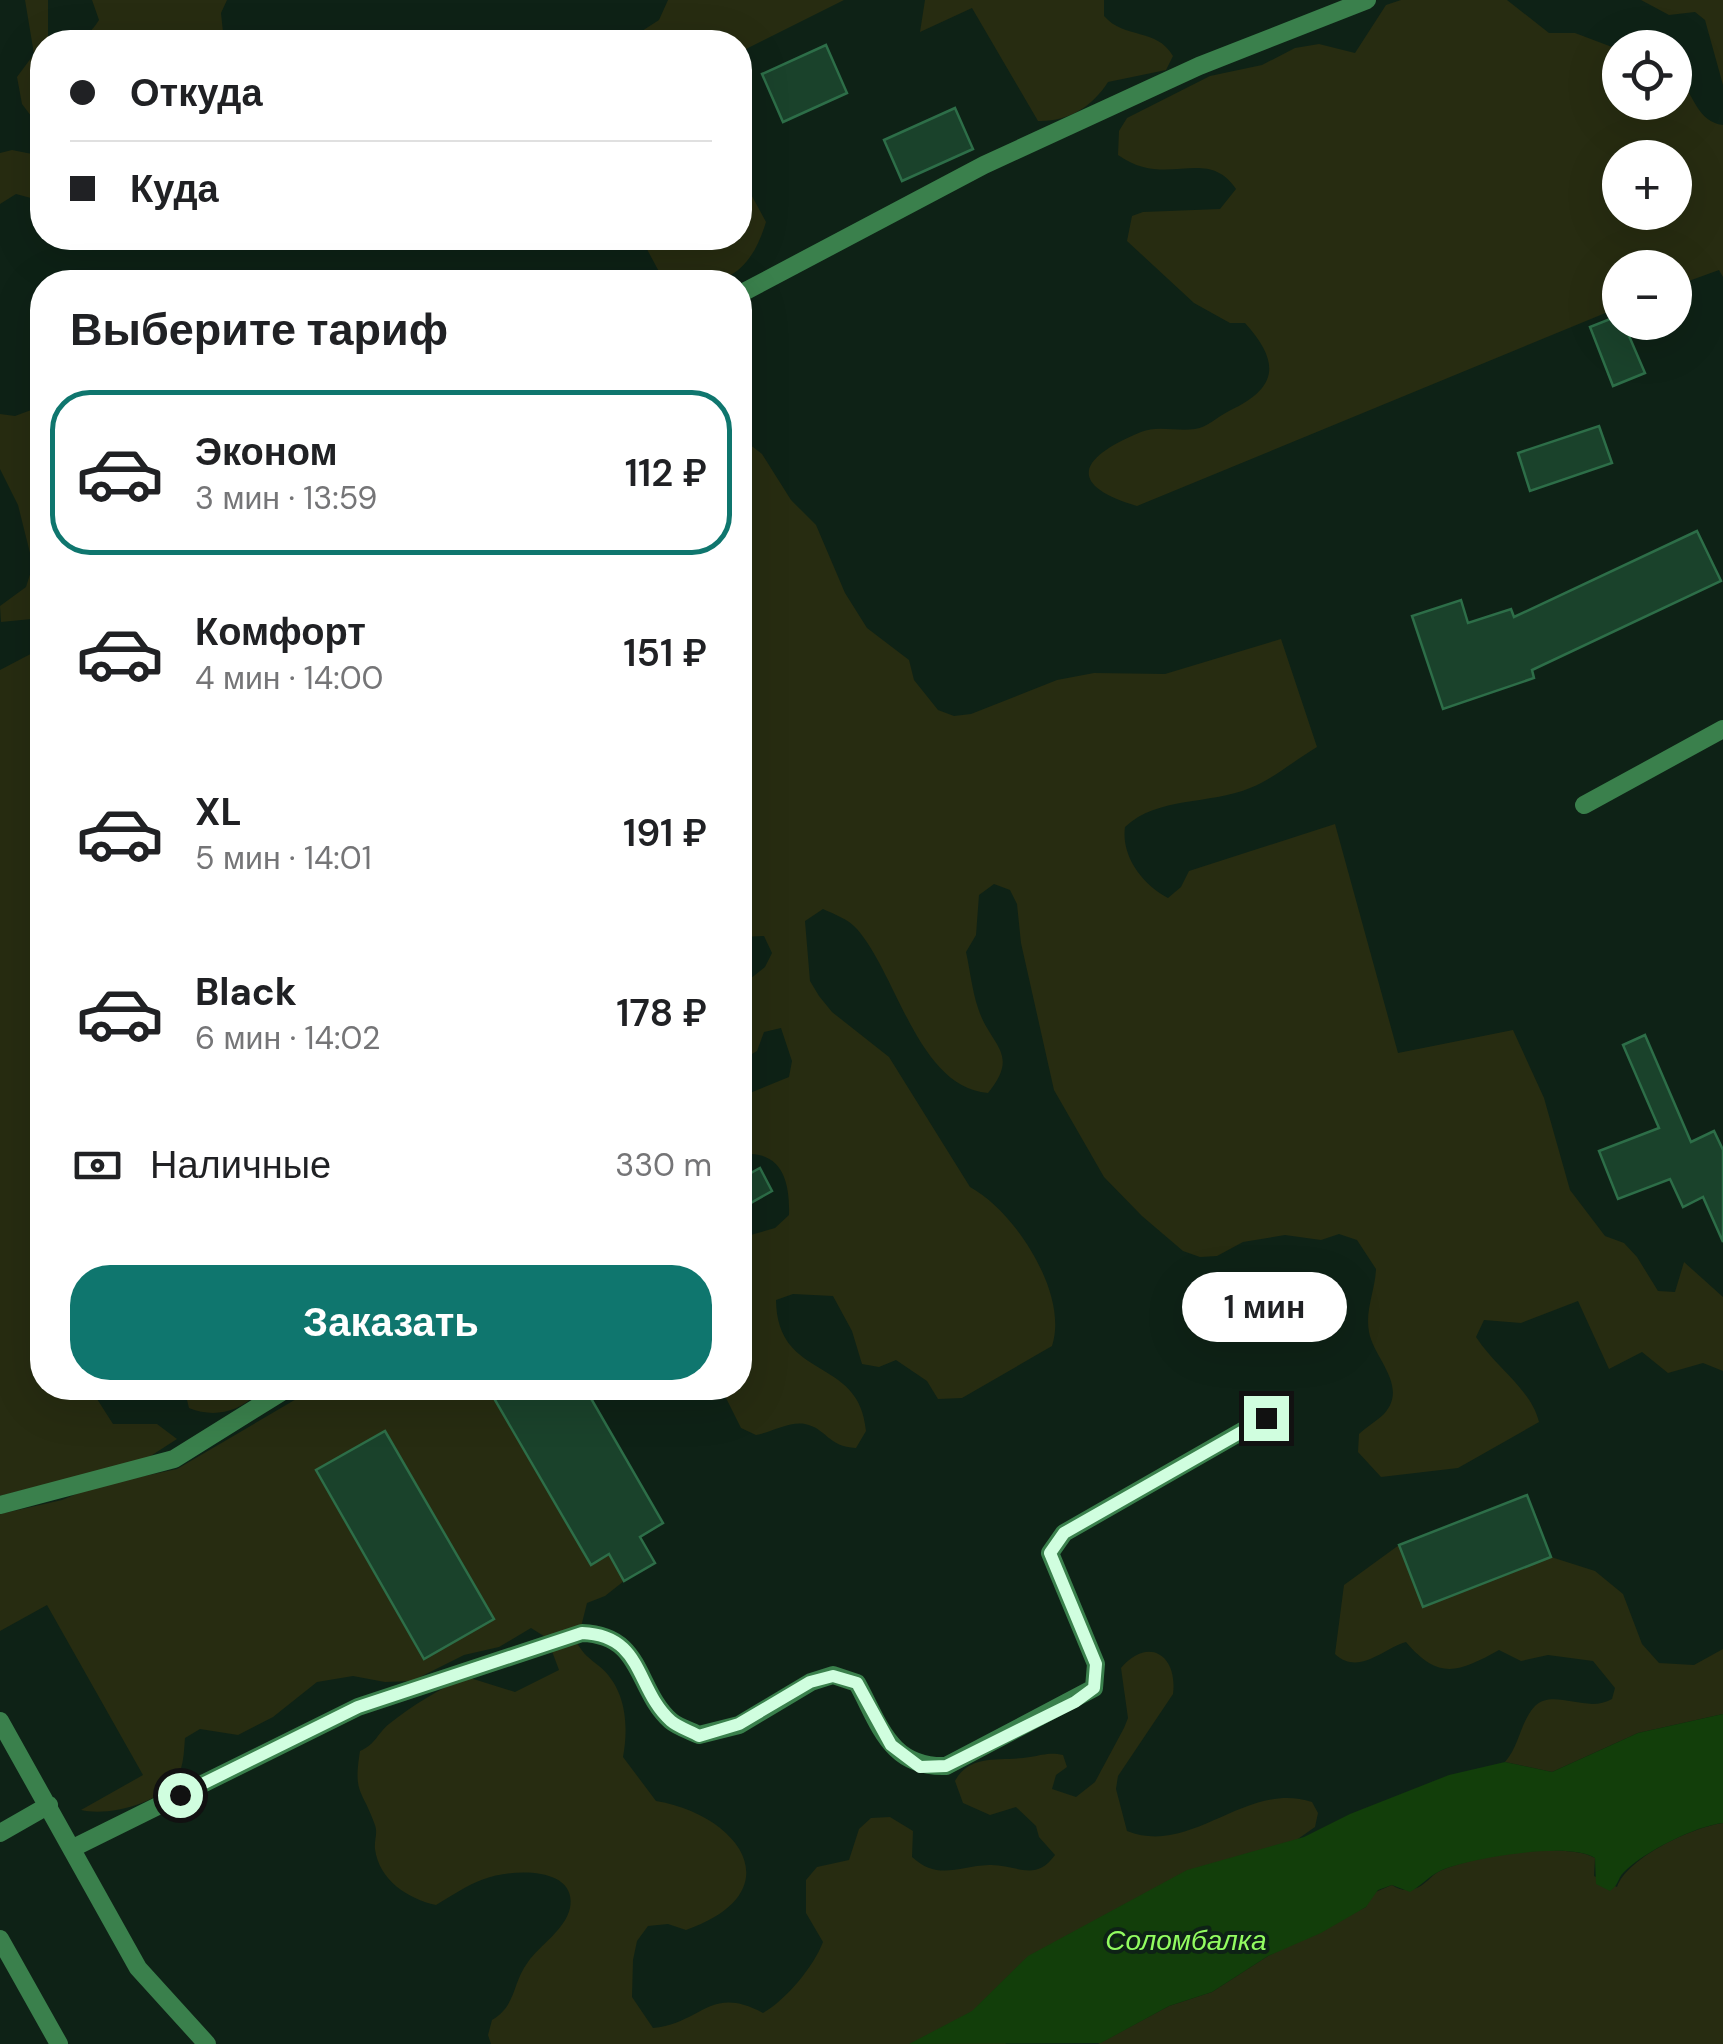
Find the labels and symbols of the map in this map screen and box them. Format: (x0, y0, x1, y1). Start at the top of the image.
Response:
callout: 1 мин (1184, 1273, 1348, 1343)
route end (1244, 1396, 1289, 1441)
route start (158, 1773, 203, 1818)
water label: Соломбалка (1105, 1922, 1267, 1959)

